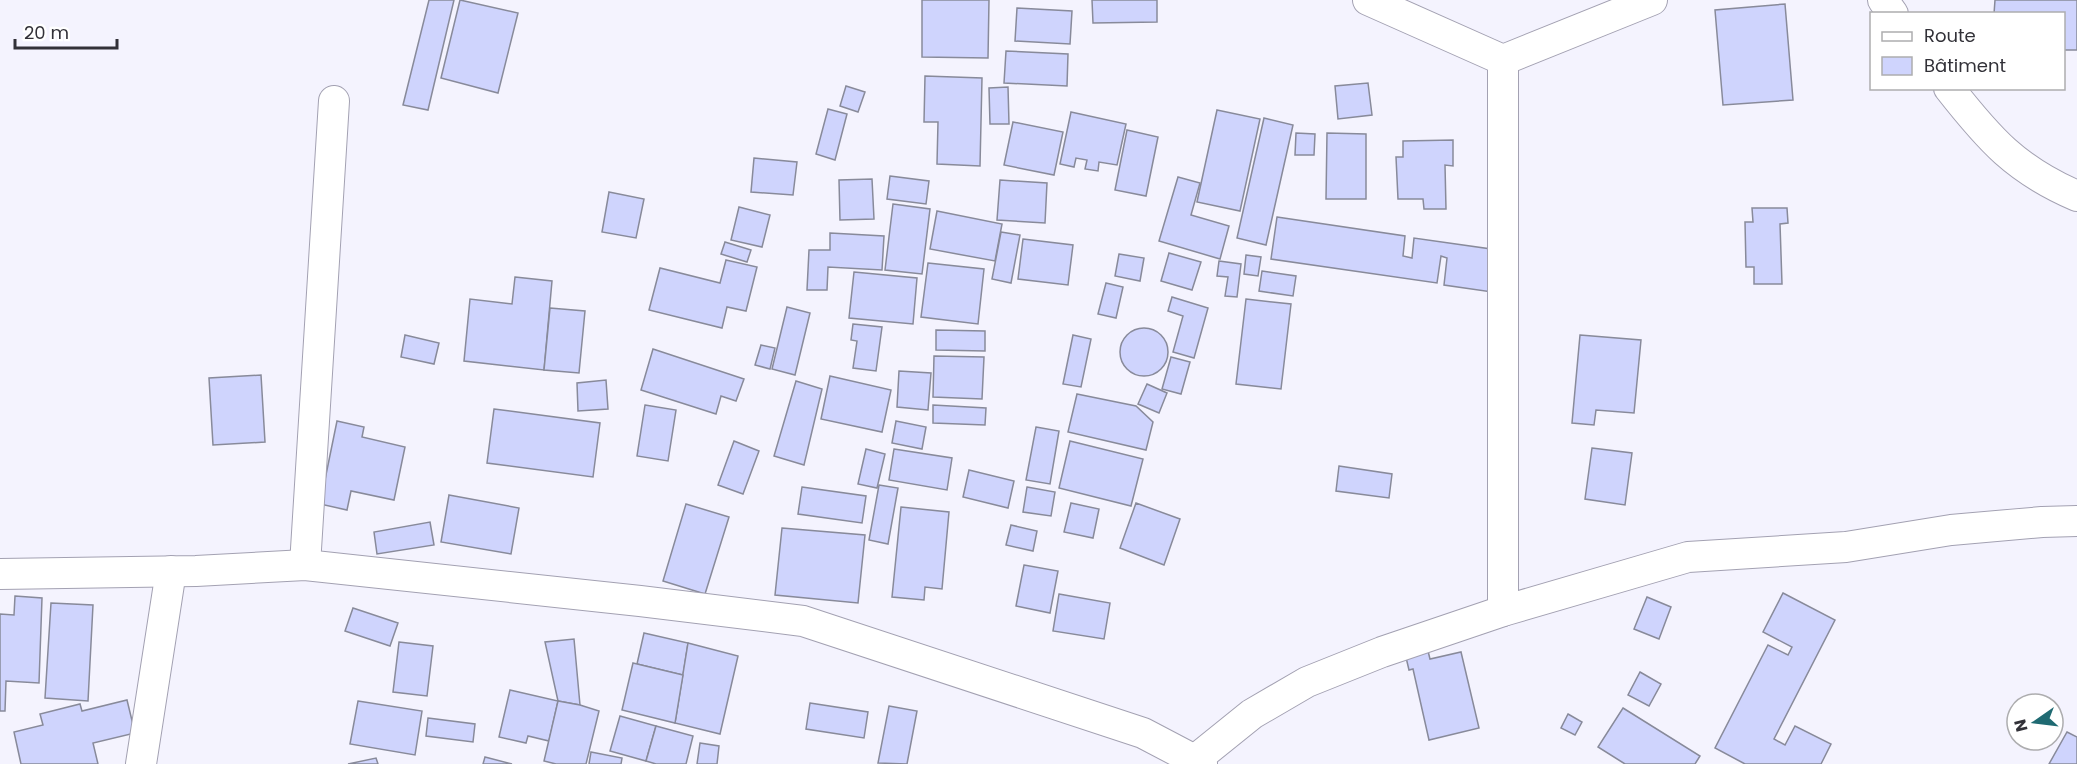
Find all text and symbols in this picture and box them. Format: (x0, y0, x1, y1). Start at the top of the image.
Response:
scale bar (15, 12, 117, 50)
legend (1870, 12, 2065, 90)
text: 20 m (24, 20, 69, 45)
text: Route (1924, 23, 1976, 48)
text: Bâtiment (1924, 53, 2006, 78)
north arrow (2005, 692, 2065, 752)
text: N (2008, 717, 2034, 734)

